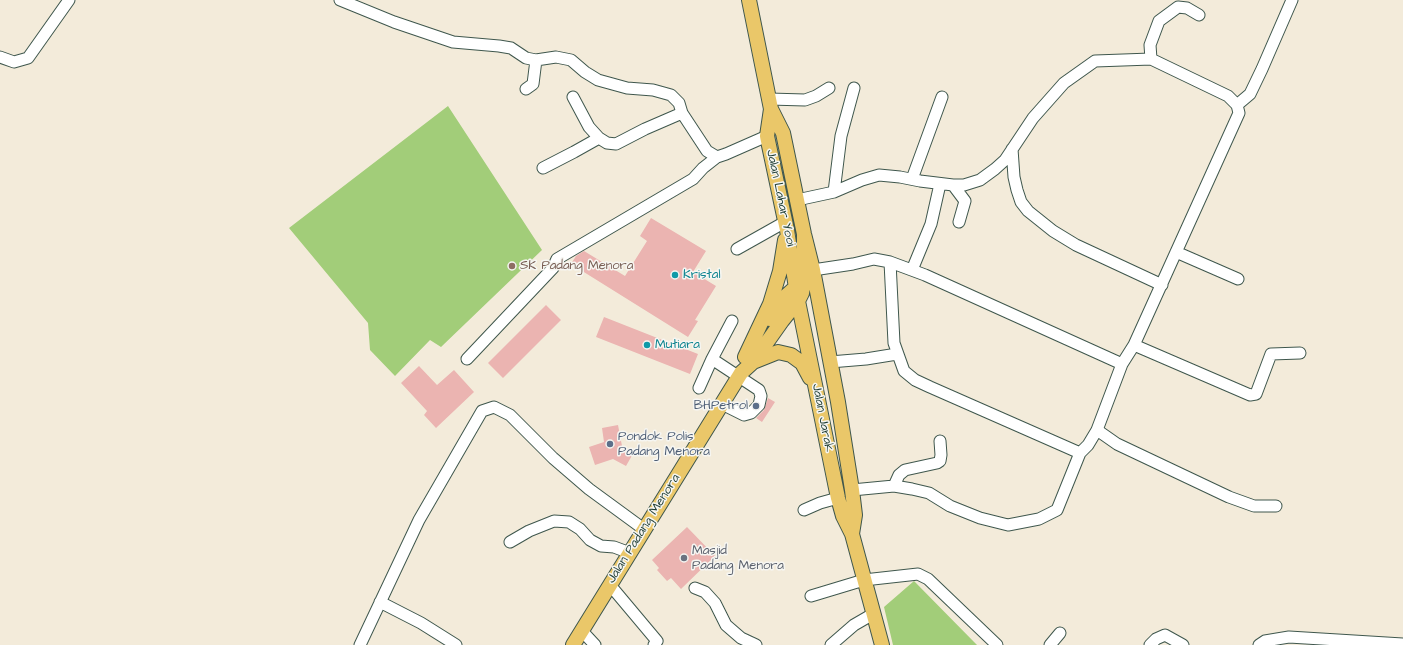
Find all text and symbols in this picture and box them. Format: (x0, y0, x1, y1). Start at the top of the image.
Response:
street label: Jalan Lahar Yooi (762, 148, 798, 248)
place label: SK Padang Menora (520, 258, 633, 274)
marker: SK Padang Menora (507, 261, 517, 271)
place label: Kristal (683, 267, 720, 283)
marker: Kristal (670, 270, 680, 280)
place label: Mutiara (655, 337, 700, 353)
marker: Mutiara (642, 340, 652, 350)
street label: Jalan Jarak (808, 383, 836, 453)
place label: BHPetrol (694, 398, 748, 414)
marker: BHPetrol (751, 401, 761, 411)
place label: Pondok Polis Padang Menora (618, 429, 710, 460)
marker: Pondok Polis Padang Menora (605, 439, 615, 449)
street label: Jalan Padang Menora (604, 472, 684, 586)
place label: Masjid Padang Menora (692, 543, 784, 574)
marker: Masjid Padang Menora (679, 553, 689, 563)

